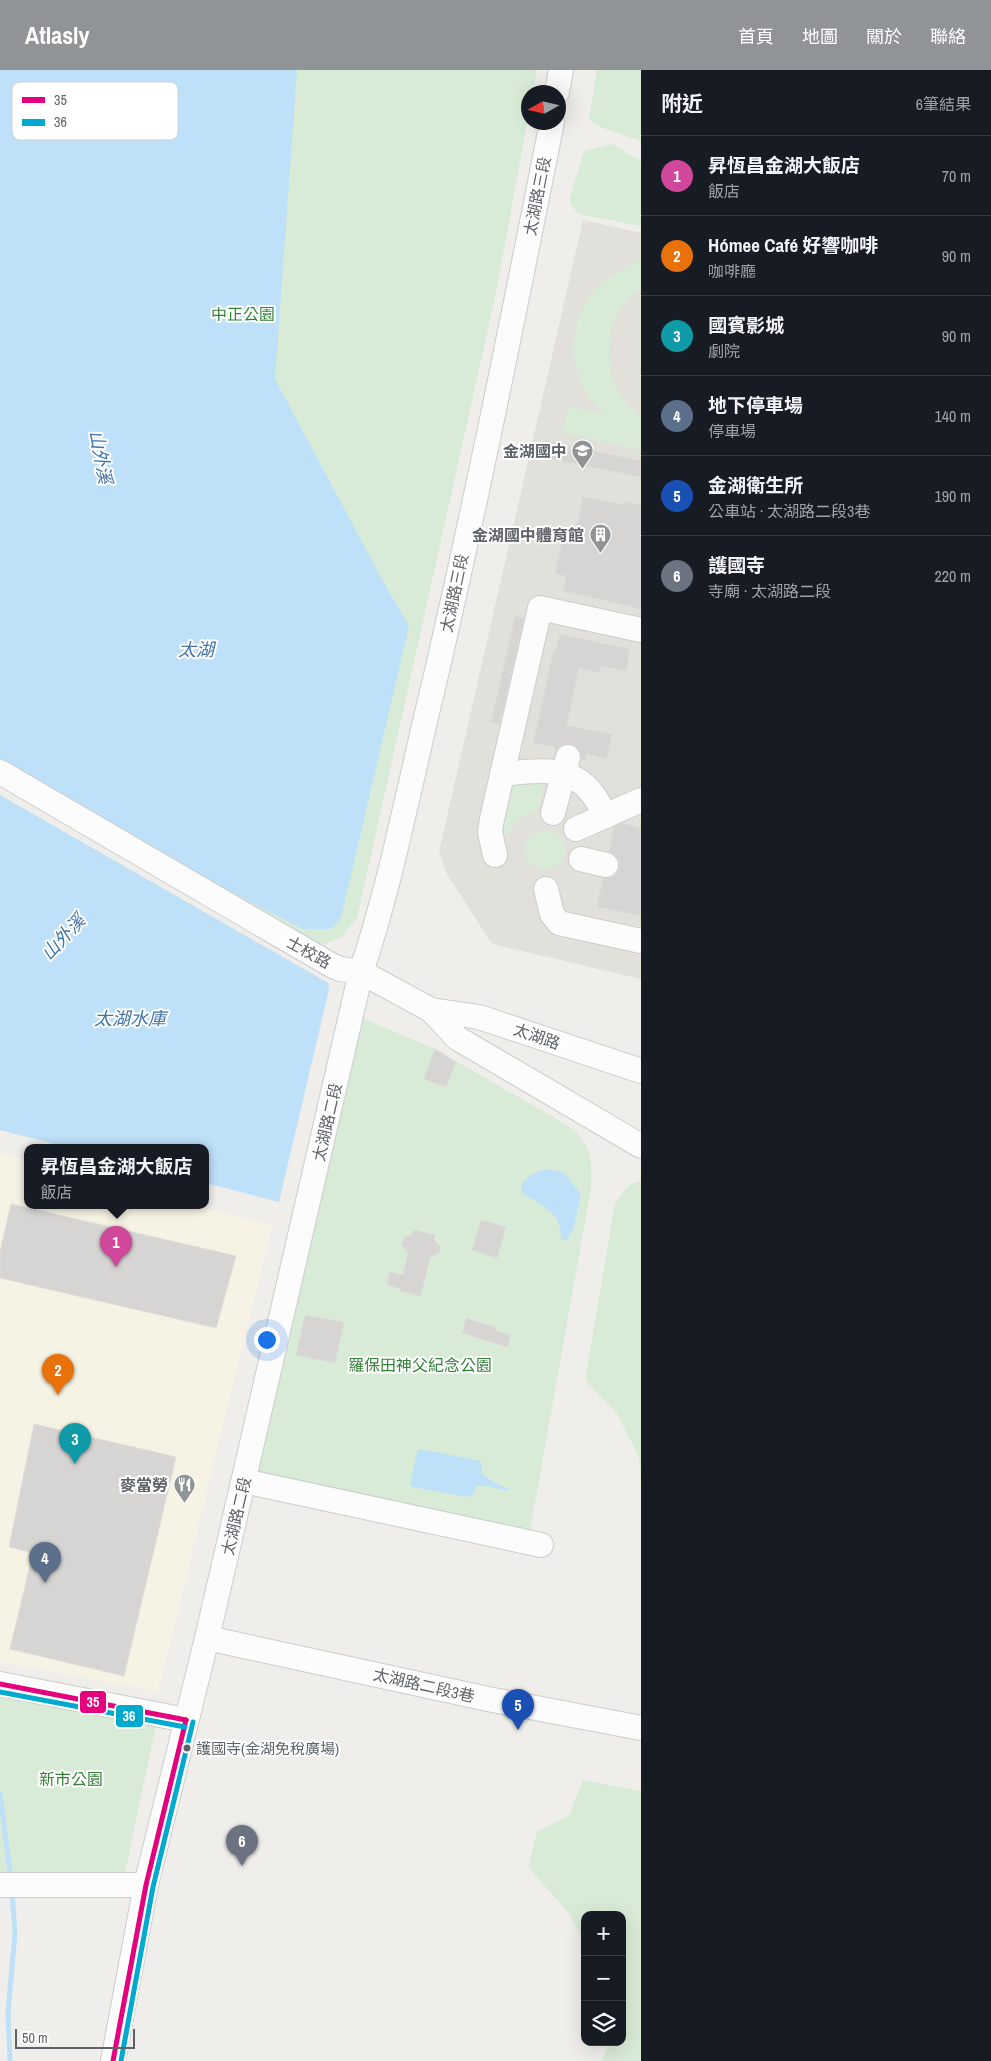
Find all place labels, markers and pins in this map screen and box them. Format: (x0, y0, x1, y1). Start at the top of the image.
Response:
school or university icon: 金湖國中 (571, 439, 595, 470)
place label: 金湖國中 (503, 440, 567, 462)
building icon: 金湖國中體育館 (588, 523, 612, 554)
place label: 金湖國中體育館 (472, 524, 584, 546)
pin: 1 (100, 1226, 132, 1267)
pin: 2 (42, 1354, 74, 1395)
pin: 3 (59, 1423, 91, 1464)
restaurant icon: 麥當勞 (172, 1473, 196, 1504)
place label: 麥當勞 (120, 1474, 168, 1496)
pin: 4 (29, 1542, 61, 1583)
pin: 5 (502, 1689, 534, 1730)
place label: 護國寺(金湖免稅廣場) (196, 1738, 339, 1759)
marker: 護國寺(金湖免稅廣場) (182, 1743, 192, 1753)
pin: 6 (226, 1825, 258, 1866)

